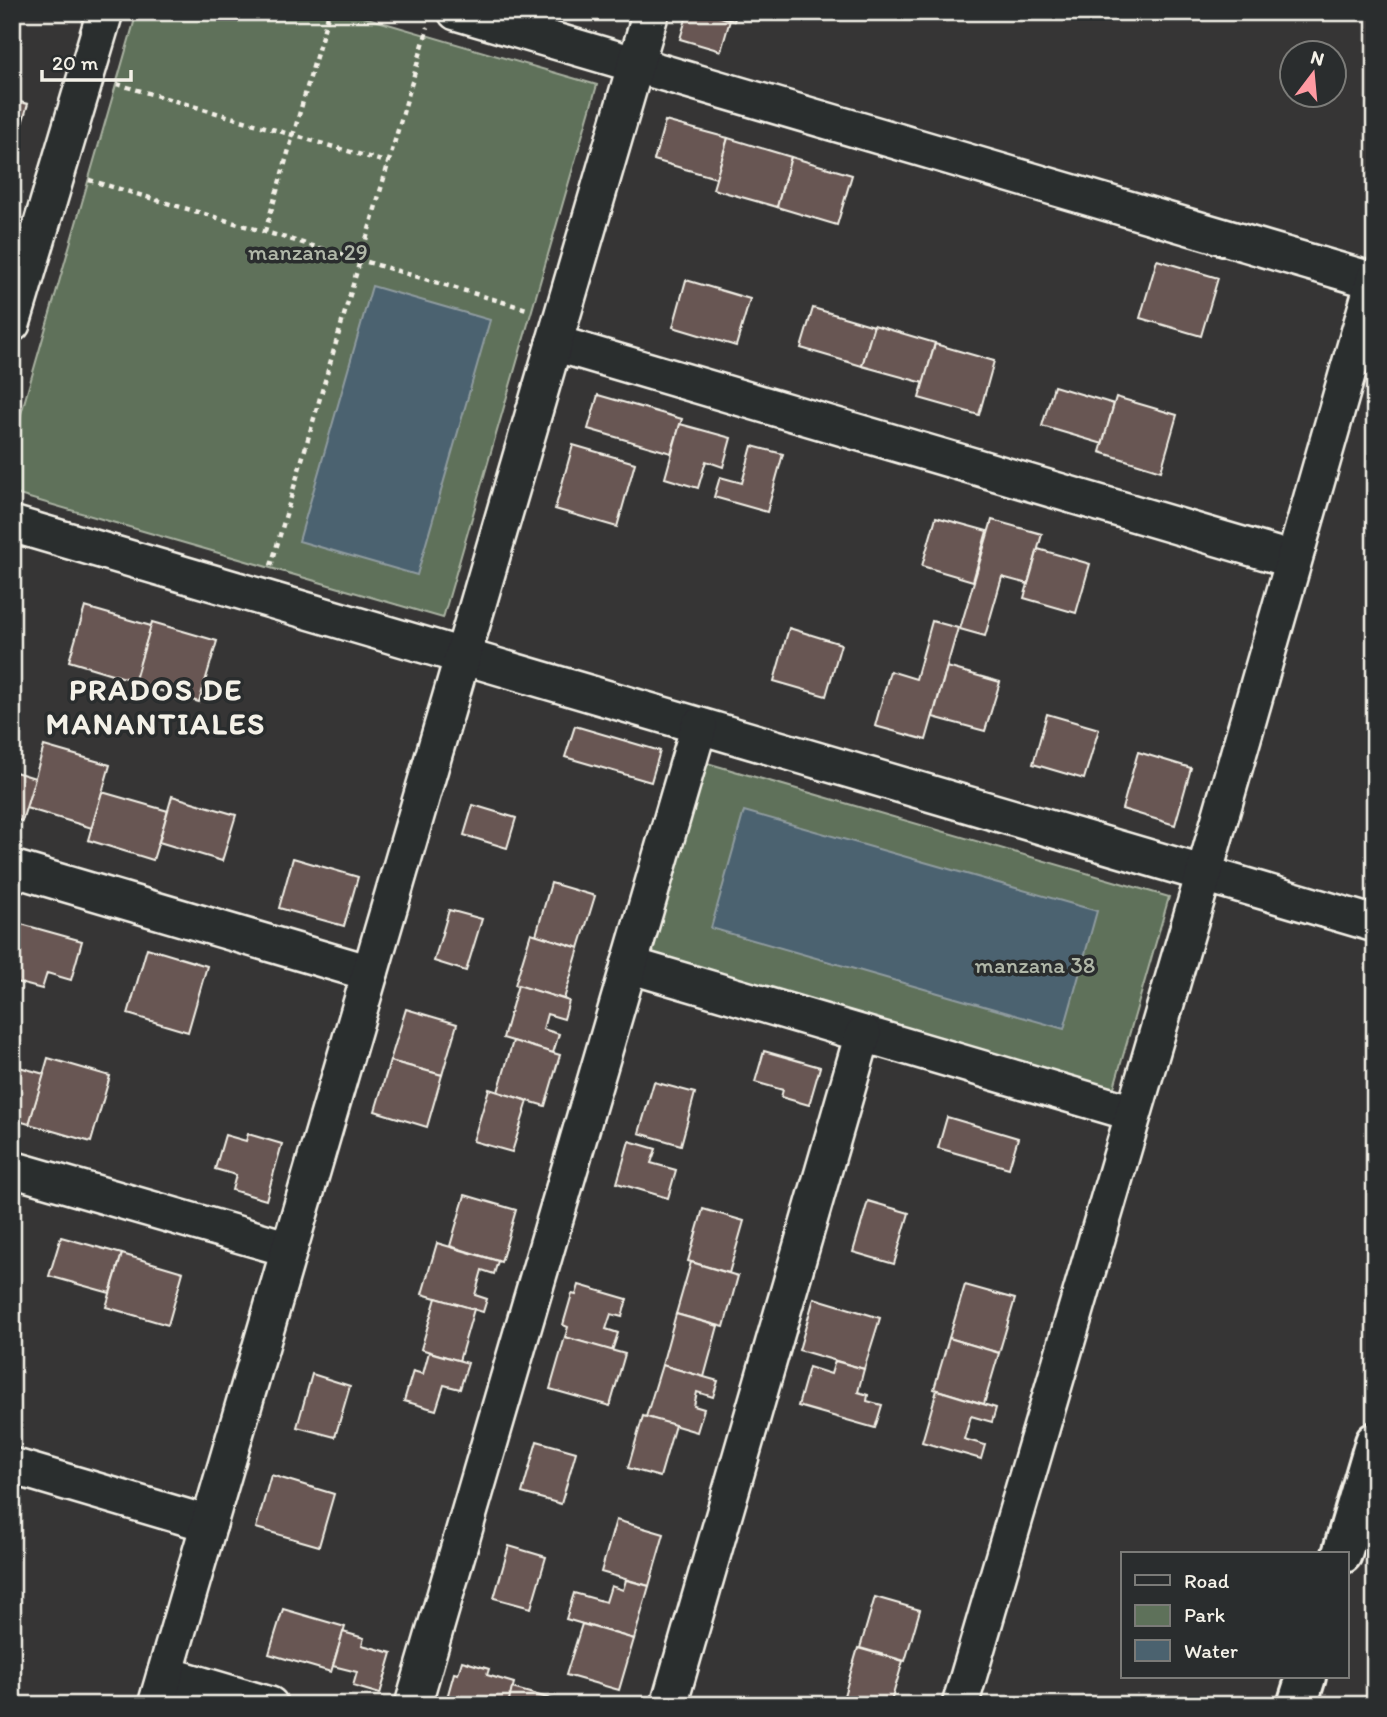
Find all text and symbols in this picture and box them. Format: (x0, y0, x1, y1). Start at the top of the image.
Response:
scale bar (42, 38, 131, 82)
north arrow (1278, 38, 1348, 108)
text: N (1308, 45, 1327, 71)
text: 20 m (52, 50, 99, 75)
park label: manzana 29 (248, 238, 368, 266)
district label: PRADOS DE MANANTIALES (46, 671, 266, 742)
park label: manzana 38 (975, 951, 1095, 979)
legend (1121, 1552, 1348, 1678)
text: Road (1184, 1568, 1230, 1593)
text: Park (1184, 1602, 1226, 1627)
text: Water (1184, 1638, 1238, 1663)

